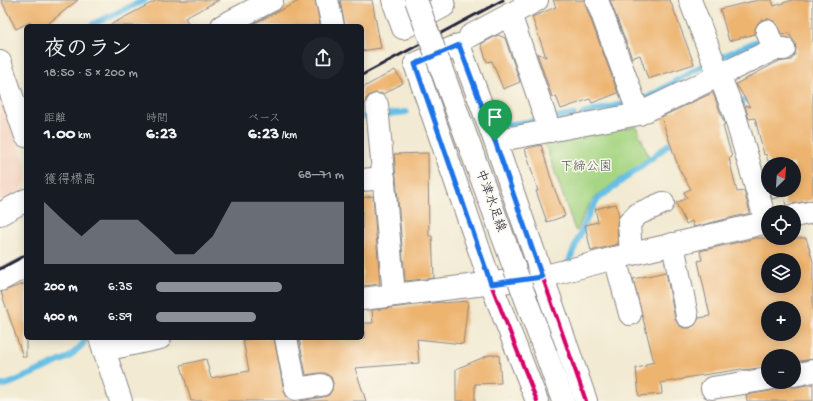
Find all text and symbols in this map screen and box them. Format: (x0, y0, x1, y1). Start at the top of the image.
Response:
button: share (302, 37, 344, 79)
text: 夜のラン (44, 38, 132, 64)
text: 18:50 · 5 × 200 m (44, 66, 138, 81)
pin (478, 100, 512, 141)
icon: arrive (484, 106, 506, 128)
text: 距離 (44, 113, 66, 125)
text: 時間 (146, 113, 168, 125)
text: ペース (248, 113, 280, 125)
text: 1.00 (44, 125, 76, 145)
text: 6:23 (146, 125, 177, 145)
text: 6:23 (248, 125, 279, 145)
text: km (76, 130, 91, 142)
text: /km (279, 130, 297, 142)
north arrow (761, 157, 801, 197)
map controls (761, 157, 801, 389)
park label: 下締公園 (560, 159, 612, 175)
text: 68–71 m (298, 168, 344, 183)
street label: 中津水足線 (472, 168, 509, 235)
text: 獲得標高 (44, 173, 96, 188)
button: locate (761, 205, 801, 245)
button: layers (761, 253, 801, 293)
text: 200 m (44, 280, 77, 295)
text: 6:35 (108, 280, 132, 295)
button: + (761, 301, 801, 341)
text: 400 m (44, 310, 77, 325)
text: 6:59 (108, 310, 132, 325)
button: − (761, 349, 801, 389)

